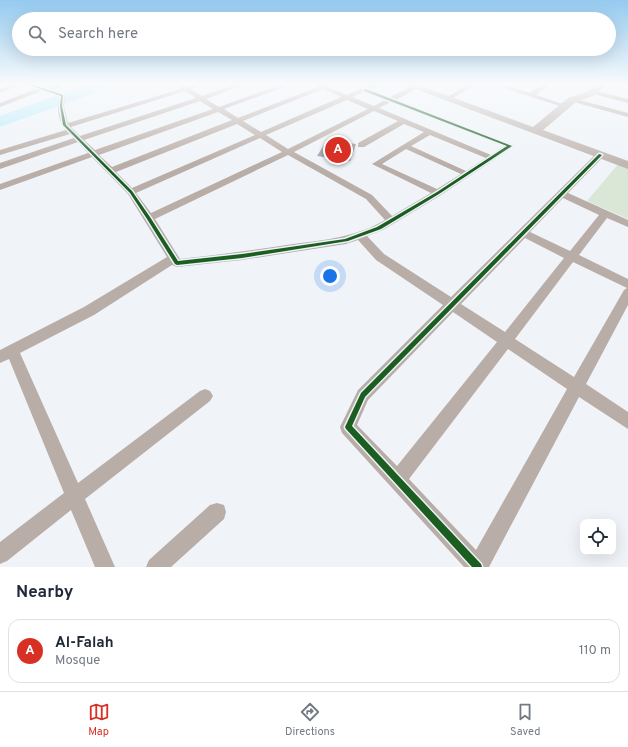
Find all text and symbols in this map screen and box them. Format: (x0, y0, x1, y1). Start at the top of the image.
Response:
search box (12, 12, 616, 56)
icon: search (26, 23, 48, 45)
text: Search here (58, 25, 138, 44)
pin: A (325, 135, 351, 165)
your location (320, 266, 340, 286)
map controls (580, 519, 616, 555)
button: locate (580, 519, 616, 555)
text: Nearby (16, 582, 73, 604)
text: Al-Falah (55, 634, 114, 653)
text: A (25, 643, 35, 659)
text: 110 m (579, 643, 611, 659)
text: Mosque (55, 653, 100, 669)
tab: Map (88, 701, 110, 739)
tab: Directions (285, 701, 335, 739)
tab: Saved (510, 701, 540, 739)

